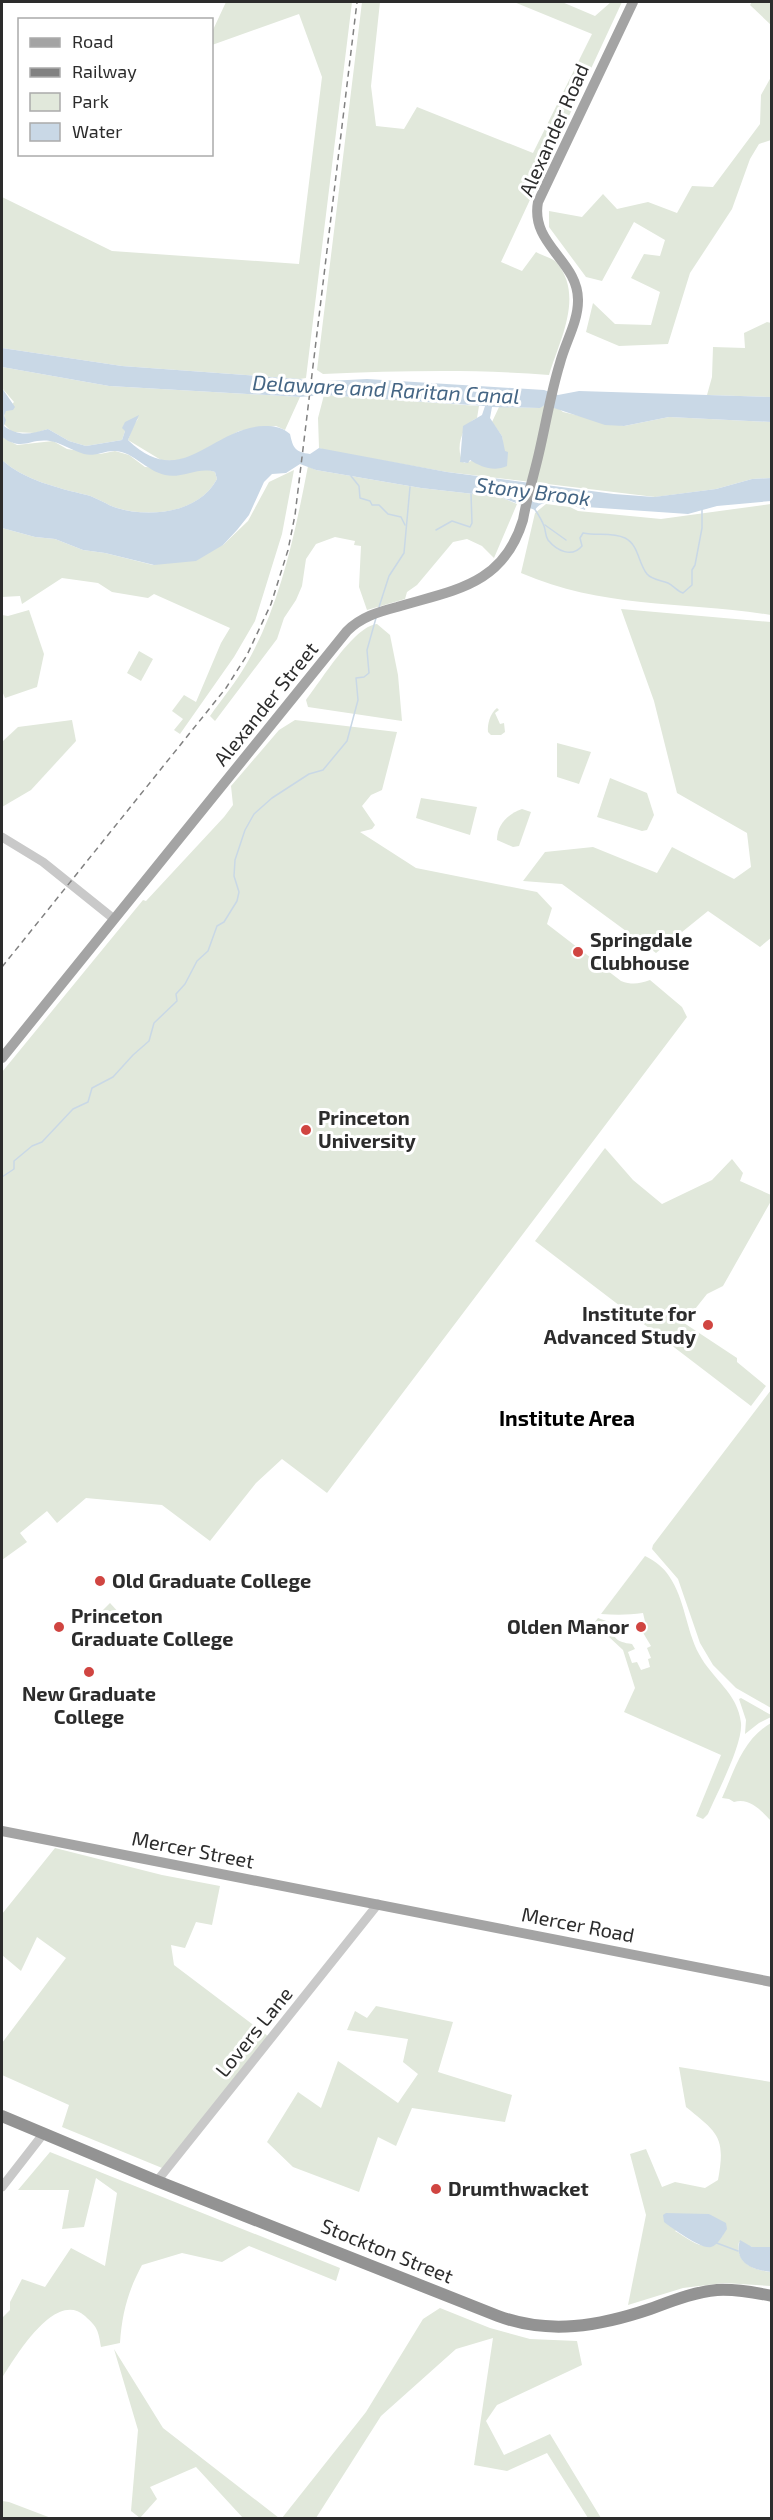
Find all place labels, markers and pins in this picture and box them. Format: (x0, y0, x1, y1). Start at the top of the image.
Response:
place label: Springdale Clubhouse (590, 927, 693, 974)
marker: Springdale Clubhouse (571, 945, 585, 959)
place label: Princeton University (318, 1105, 417, 1153)
marker: Princeton University (299, 1123, 313, 1137)
place label: Institute for Advanced Study (544, 1301, 697, 1349)
marker: Institute for Advanced Study (701, 1318, 715, 1332)
place label: Old Graduate College (112, 1568, 311, 1592)
marker: Old Graduate College (93, 1574, 107, 1588)
place label: Princeton Graduate College (71, 1603, 234, 1650)
place label: Olden Manor (507, 1614, 629, 1638)
marker: Princeton Graduate College (52, 1620, 66, 1634)
marker: Olden Manor (634, 1620, 648, 1634)
marker: New Graduate College (82, 1665, 96, 1679)
place label: New Graduate College (22, 1681, 156, 1728)
place label: Drumthwacket (448, 2176, 589, 2200)
marker: Drumthwacket (429, 2182, 443, 2196)

